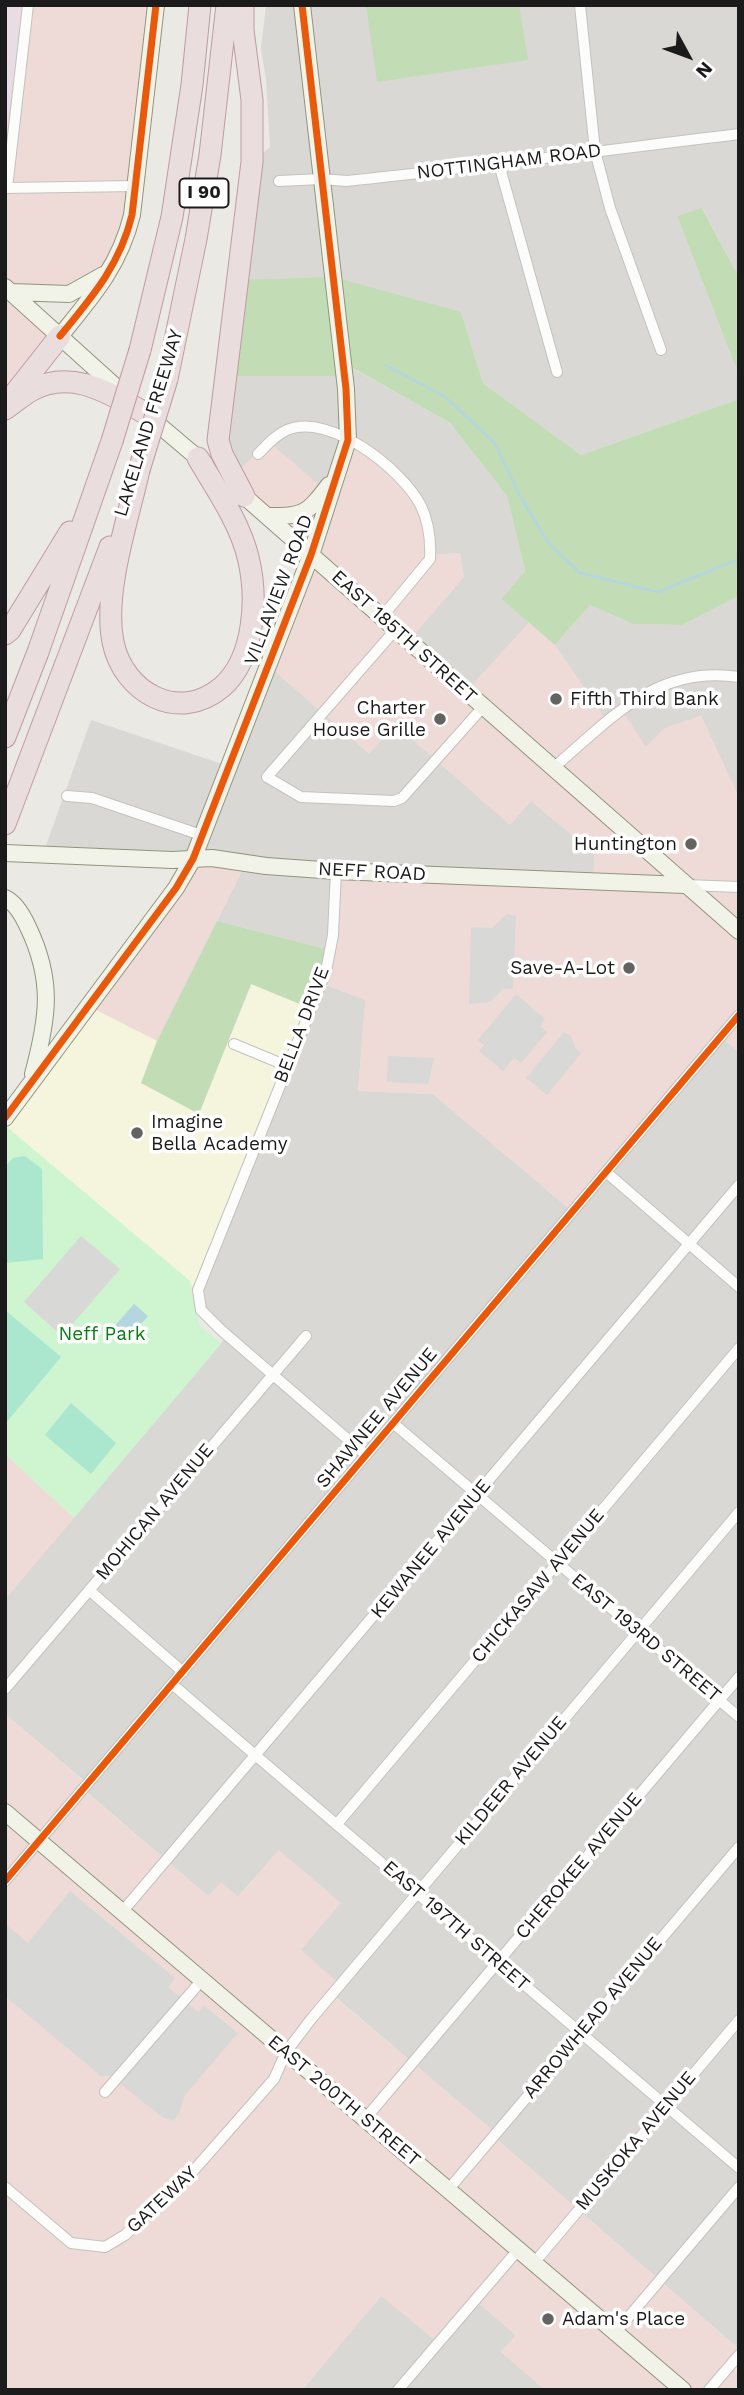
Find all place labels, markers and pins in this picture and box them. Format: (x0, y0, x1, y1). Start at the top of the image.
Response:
place label: Fifth Third Bank (570, 688, 719, 710)
marker: Fifth Third Bank (548, 691, 564, 707)
place label: Charter House Grille (312, 697, 426, 741)
marker: Charter House Grille (432, 711, 448, 727)
place label: Huntington (574, 833, 677, 855)
marker: Huntington (683, 836, 699, 852)
place label: Save-A-Lot (510, 957, 615, 979)
marker: Save-A-Lot (621, 960, 637, 976)
place label: Imagine Bella Academy (151, 1111, 288, 1155)
marker: Imagine Bella Academy (129, 1125, 145, 1141)
place label: Adam's Place (562, 2308, 685, 2330)
marker: Adam's Place (540, 2311, 556, 2327)

